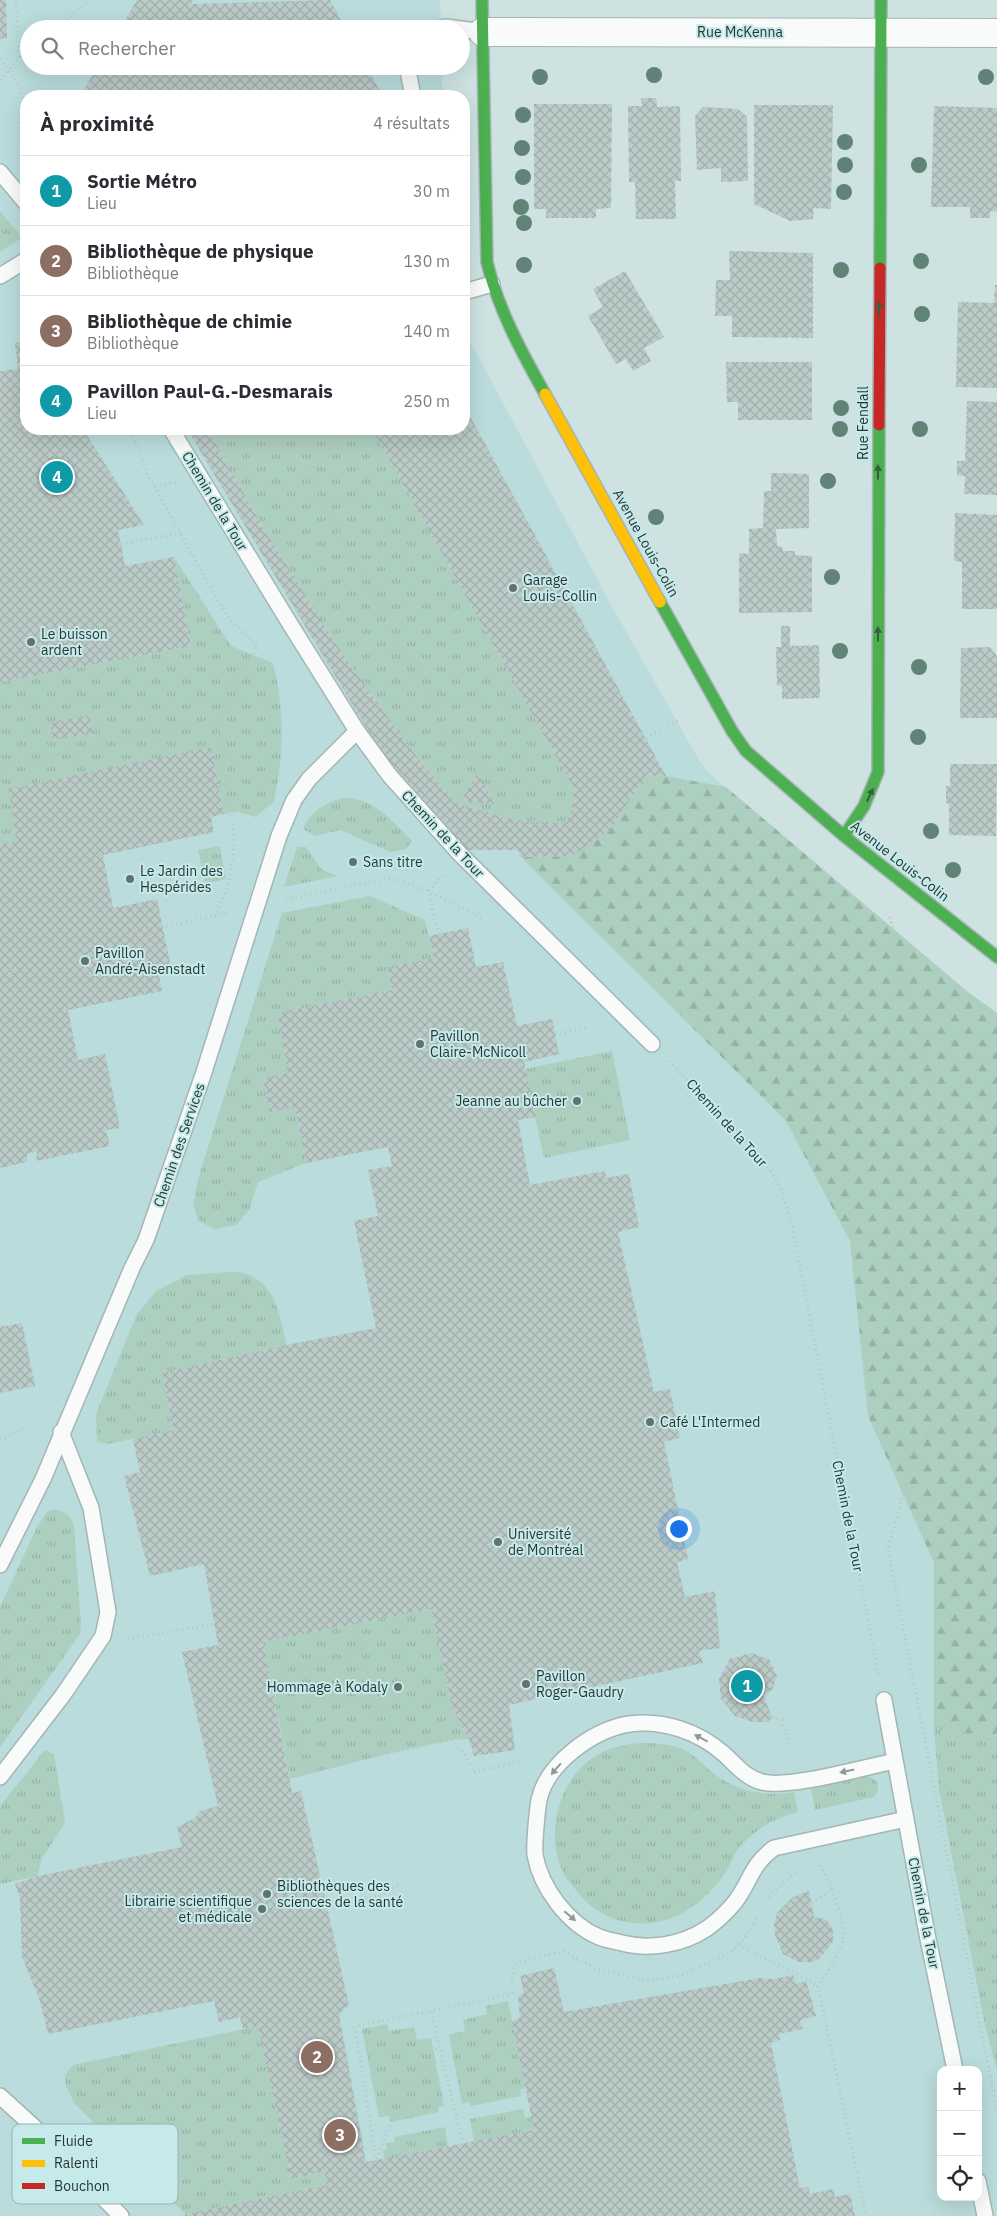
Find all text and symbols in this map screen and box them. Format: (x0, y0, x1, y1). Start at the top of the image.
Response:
search box (20, 20, 470, 75)
street label: Rue McKenna (697, 23, 783, 41)
icon: search (38, 34, 66, 62)
text: Rechercher (78, 36, 176, 60)
text: À proximité (40, 109, 154, 137)
text: 4 résultats (373, 113, 450, 133)
text: Sortie Métro (87, 169, 197, 193)
text: 1 (51, 181, 61, 201)
text: 30 m (413, 181, 450, 201)
text: Lieu (87, 193, 117, 213)
text: Bibliothèque de physique (87, 239, 314, 263)
text: 2 (51, 251, 61, 271)
text: 130 m (403, 251, 450, 271)
text: Bibliothèque (87, 263, 179, 283)
one-way arrow (875, 301, 883, 317)
text: Bibliothèque de chimie (87, 309, 292, 333)
text: 3 (51, 321, 61, 341)
text: 140 m (403, 321, 450, 341)
text: Bibliothèque (87, 333, 179, 353)
text: Pavillon Paul-G.-Desmarais (87, 379, 333, 403)
street label: Rue Fendall (854, 386, 872, 460)
text: 4 (51, 391, 61, 411)
text: 250 m (403, 391, 450, 411)
text: Lieu (87, 403, 117, 423)
street label: Chemin de la Tour (178, 448, 252, 554)
pin: 4 (41, 458, 73, 496)
one-way arrow (874, 463, 882, 479)
street label: Avenue Louis-Colin (609, 486, 683, 600)
place label: Garage Louis-Collin (523, 571, 597, 605)
marker: Garage Louis-Collin (507, 582, 519, 594)
place label: Le buisson ardent (41, 625, 108, 659)
one-way arrow (874, 626, 882, 642)
marker: Le buisson ardent (25, 636, 37, 648)
street label: Chemin de la Tour (398, 787, 488, 881)
one-way arrow (866, 788, 874, 802)
street label: Avenue Louis-Colin (847, 817, 953, 905)
place label: Sans titre (363, 853, 423, 871)
marker: Sans titre (347, 856, 359, 868)
place label: Le Jardin des Hespérides (140, 862, 223, 896)
marker: Le Jardin des Hespérides (124, 873, 136, 885)
place label: Pavillon André-Aisenstadt (95, 944, 205, 978)
marker: Pavillon André-Aisenstadt (79, 955, 91, 967)
place label: Pavillon Claire-McNicoll (430, 1027, 526, 1061)
marker: Pavillon Claire-McNicoll (414, 1038, 426, 1050)
street label: Chemin de la Tour (682, 1075, 772, 1171)
street label: Chemin des Services (149, 1080, 209, 1209)
place label: Jeanne au bûcher (455, 1092, 567, 1110)
marker: Jeanne au bûcher (571, 1095, 583, 1107)
place label: Café L'Intermed (660, 1413, 760, 1431)
marker: Café L'Intermed (644, 1416, 656, 1428)
street label: Chemin de la Tour (828, 1459, 868, 1573)
your location (666, 1516, 692, 1542)
place label: Université de Montréal (508, 1525, 583, 1559)
marker: Université de Montréal (492, 1536, 504, 1548)
place label: Pavillon Roger-Gaudry (536, 1667, 624, 1701)
pin: 1 (731, 1667, 763, 1705)
place label: Hommage à Kodaly (267, 1678, 388, 1696)
marker: Pavillon Roger-Gaudry (520, 1678, 532, 1690)
marker: Hommage à Kodaly (392, 1681, 404, 1693)
one-way arrow (693, 1734, 708, 1742)
one-way arrow (551, 1762, 562, 1775)
one-way arrow (839, 1767, 855, 1775)
street label: Chemin de la Tour (904, 1856, 944, 1970)
place label: Bibliothèques des sciences de la santé (277, 1877, 404, 1911)
marker: Bibliothèques des sciences de la santé (261, 1888, 273, 1900)
place label: Librairie scientifique et médicale (125, 1892, 252, 1926)
marker: Librairie scientifique et médicale (256, 1903, 268, 1915)
one-way arrow (563, 1910, 575, 1922)
pin: 2 (301, 2038, 333, 2076)
map controls (937, 2066, 982, 2201)
button: + (937, 2066, 982, 2111)
button: − (937, 2111, 982, 2156)
pin: 3 (324, 2116, 356, 2154)
legend (12, 2124, 178, 2204)
text: Fluide (54, 2132, 93, 2150)
text: Ralenti (54, 2154, 98, 2172)
button: locate (937, 2156, 982, 2201)
text: Bouchon (54, 2177, 110, 2195)

